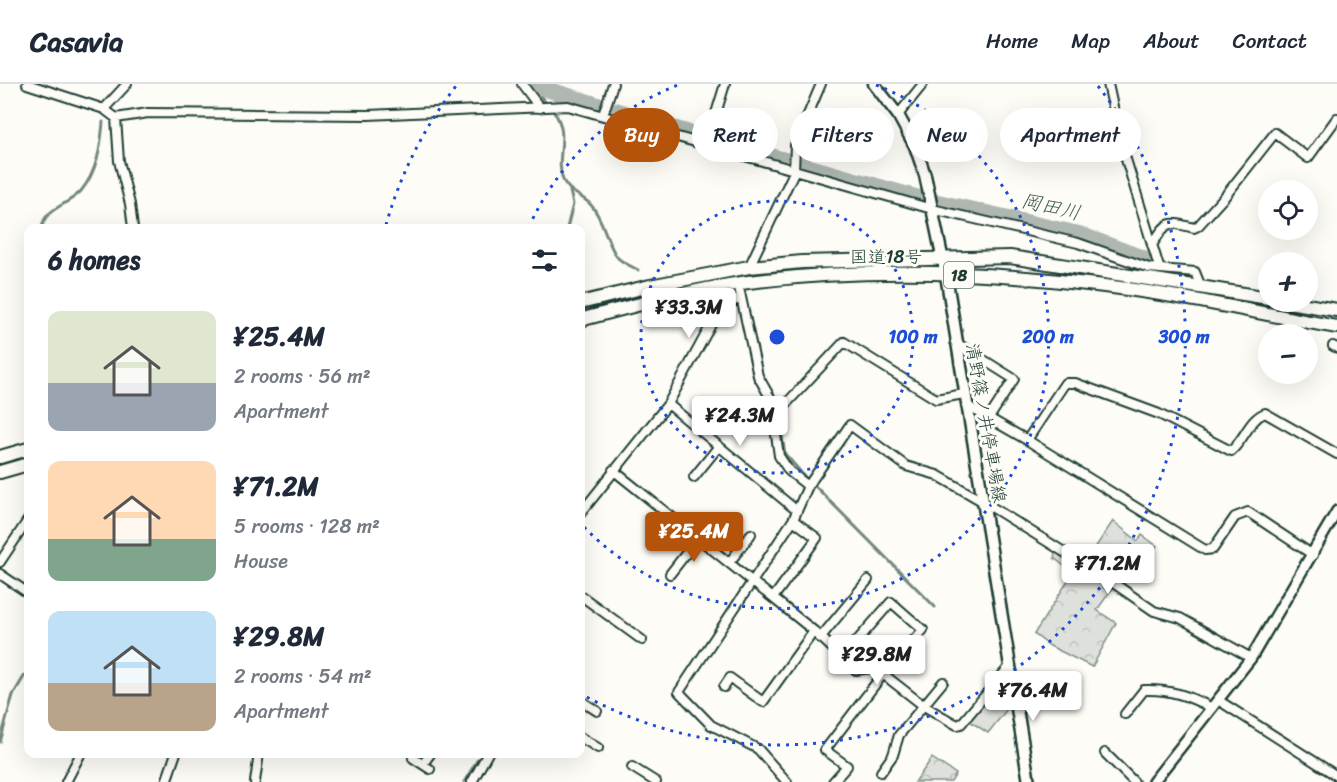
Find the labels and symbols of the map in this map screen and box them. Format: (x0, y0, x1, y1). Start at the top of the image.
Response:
water label: 岡田川 (1018, 183, 1084, 231)
street label: 国道18号 (850, 241, 922, 273)
road number: 18 (944, 262, 974, 288)
pin: ¥33.3M (640, 288, 738, 339)
text: 100 m (889, 321, 938, 353)
text: 200 m (1021, 321, 1074, 353)
text: 300 m (1157, 321, 1210, 353)
centre of rings (767, 327, 787, 347)
street label: 清野篠ノ井停車場線 (956, 340, 1016, 506)
pin: ¥24.3M (691, 396, 789, 447)
pin: ¥25.4M (645, 512, 743, 563)
pin: ¥71.2M (1059, 544, 1157, 595)
pin: ¥29.8M (828, 635, 926, 686)
pin: ¥76.4M (984, 671, 1082, 722)

